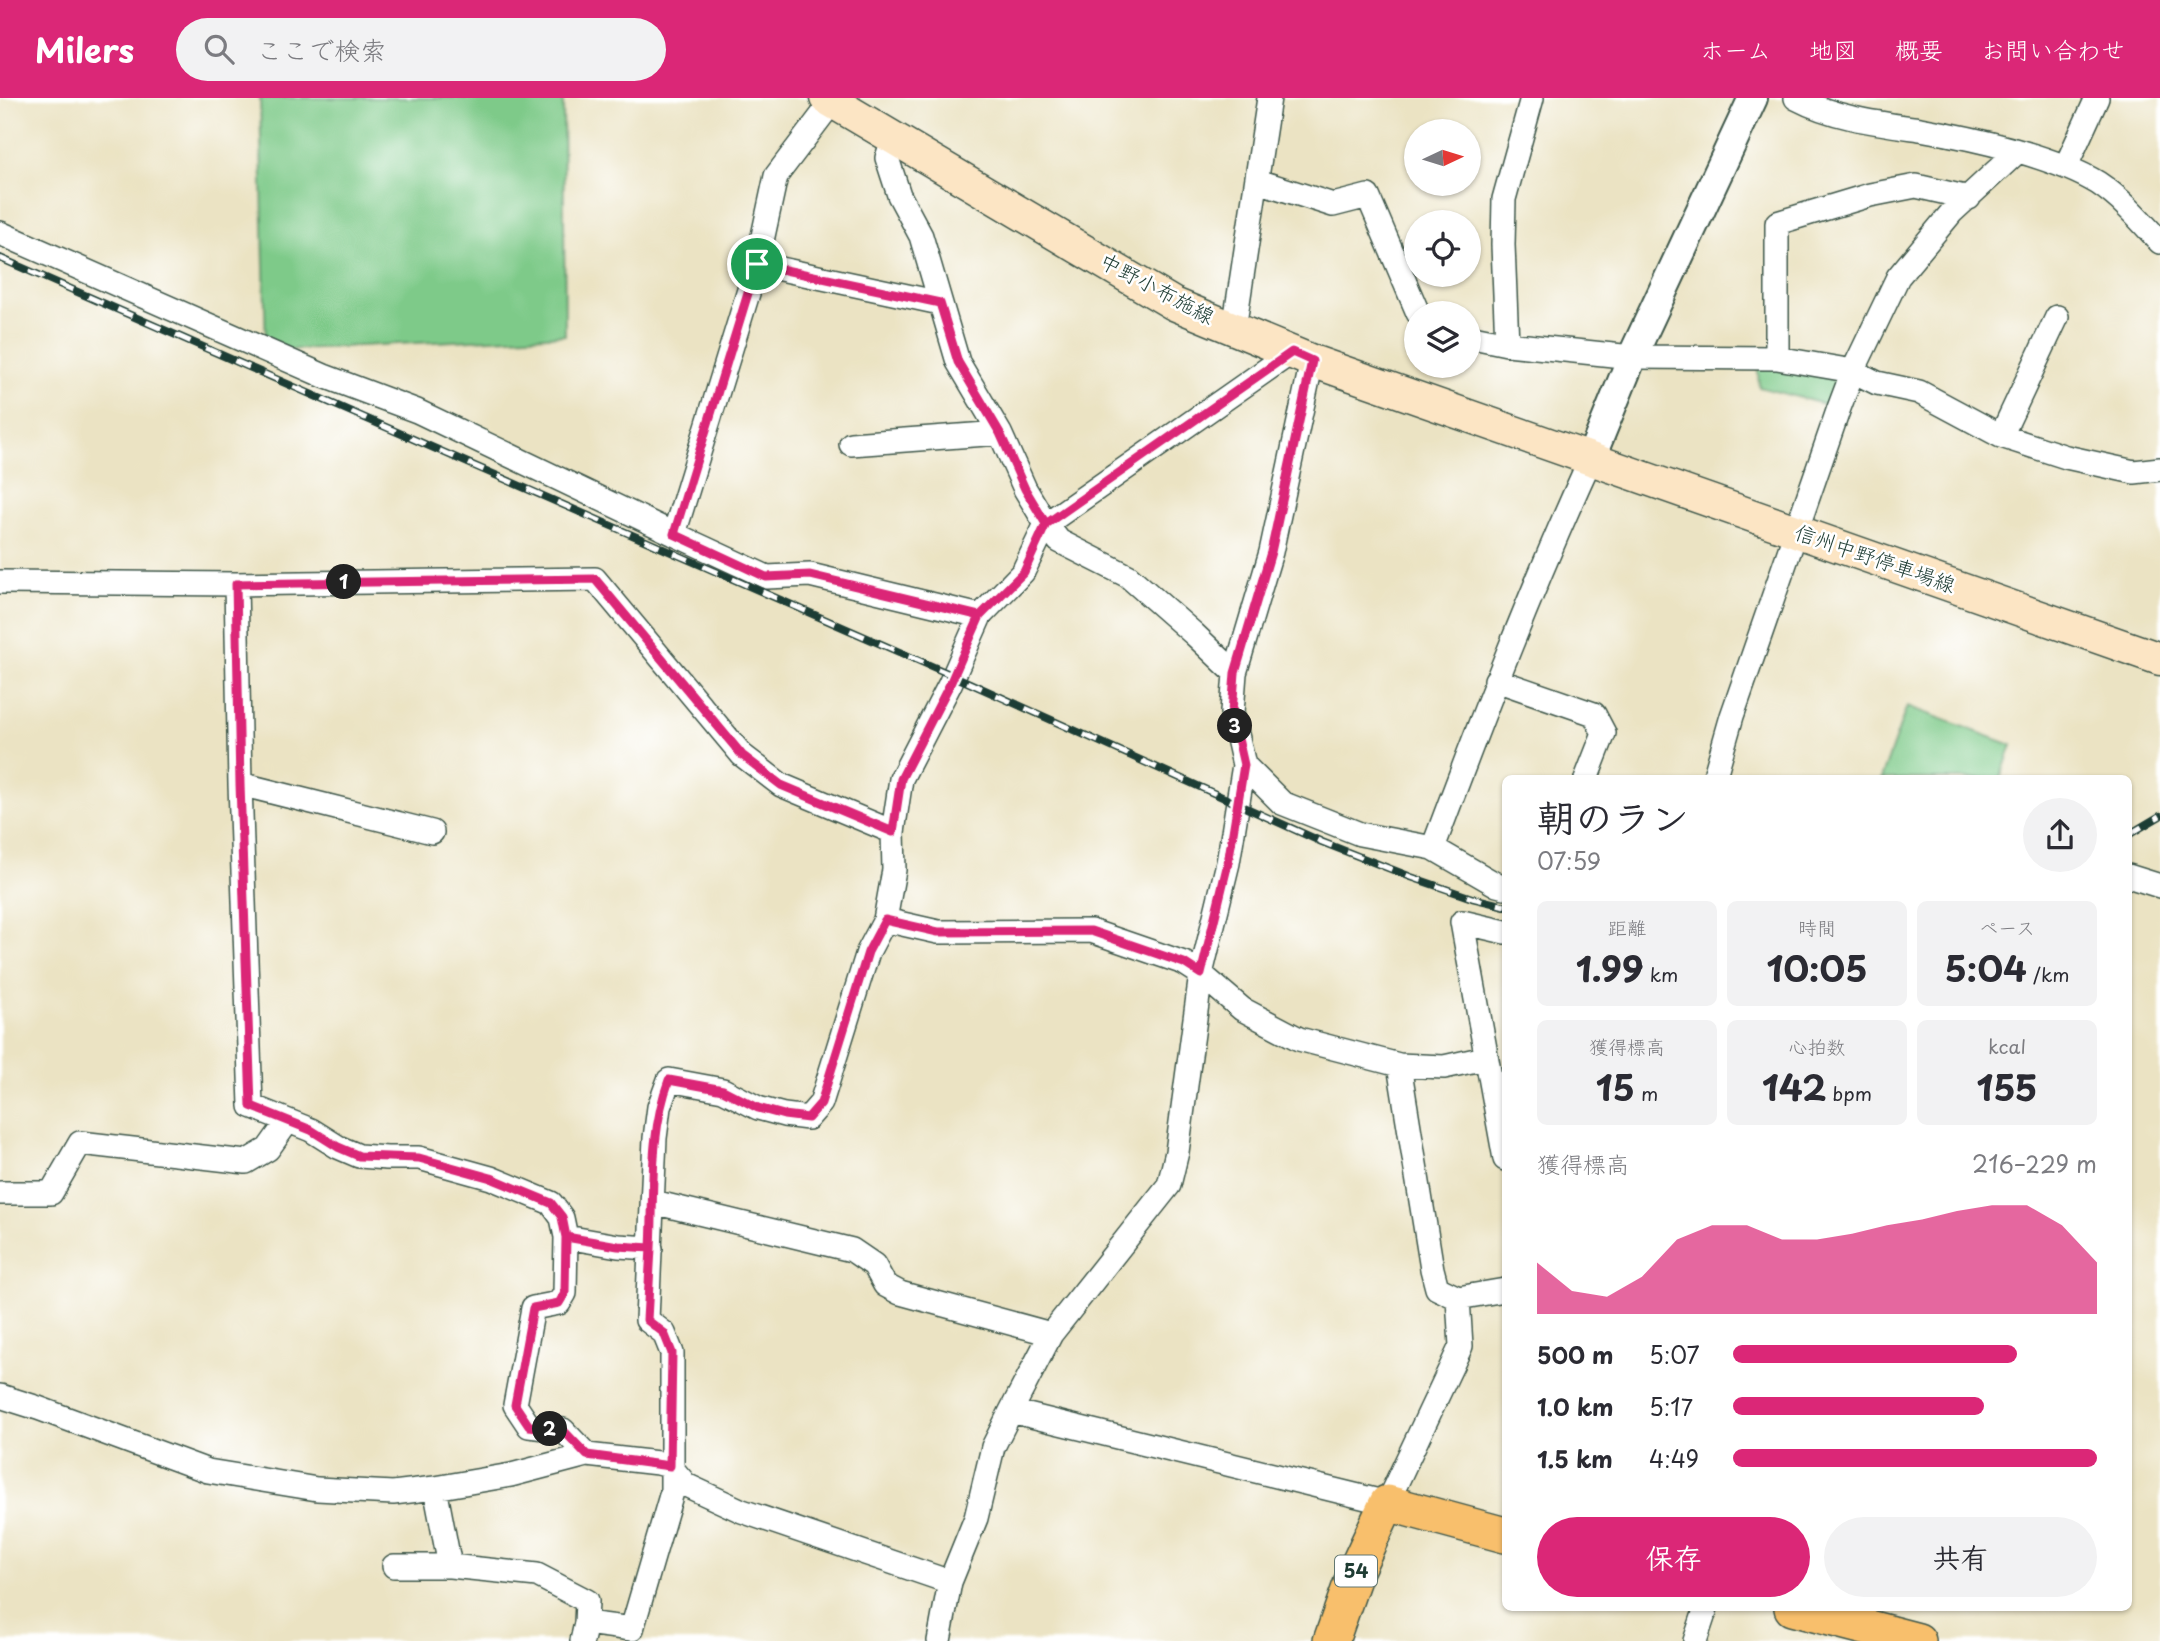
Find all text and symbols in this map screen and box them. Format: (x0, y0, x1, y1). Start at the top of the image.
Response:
search box (176, 18, 666, 81)
text: Milers (35, 24, 134, 74)
icon: search (200, 30, 238, 68)
text: ここで検索 (256, 30, 386, 69)
text: ホーム (1700, 31, 1771, 67)
text: 地図 (1809, 31, 1857, 67)
text: 概要 (1895, 31, 1943, 67)
text: お問い合わせ (1981, 31, 2125, 67)
north arrow (1404, 119, 1480, 196)
map controls (1404, 119, 1481, 378)
button: locate (1404, 210, 1481, 287)
pin (727, 234, 787, 294)
street label: 中野小布施線 (1095, 244, 1221, 331)
icon: arrive (738, 245, 776, 283)
button: layers (1404, 301, 1481, 378)
street label: 信州中野停車場線 (1791, 515, 1960, 600)
pin: 1 (326, 564, 362, 600)
text: 1 (339, 567, 348, 595)
pin: 3 (1218, 708, 1252, 744)
text: 3 (1228, 711, 1241, 739)
text: 朝のラン (1537, 788, 1689, 845)
button: share (2023, 798, 2097, 872)
text: 07:59 (1537, 843, 1601, 878)
text: 距離 (1608, 913, 1646, 941)
text: 時間 (1798, 913, 1836, 941)
text: ペース (1979, 913, 2035, 941)
text: 1.99 (1576, 941, 1644, 994)
text: 10:05 (1766, 941, 1868, 994)
text: 5:04 (1945, 941, 2027, 994)
text: km (1644, 960, 1678, 988)
text: /km (2027, 960, 2069, 988)
text: 獲得標高 (1589, 1032, 1665, 1060)
text: 心拍数 (1788, 1032, 1846, 1060)
text: kcal (1988, 1032, 2026, 1060)
text: 15 (1596, 1060, 1635, 1113)
text: 142 (1762, 1060, 1826, 1113)
text: 155 (1976, 1060, 2038, 1113)
text: m (1635, 1079, 1658, 1107)
text: bpm (1826, 1079, 1872, 1107)
text: 獲得標高 (1537, 1146, 1629, 1181)
text: 216–229 m (1972, 1146, 2097, 1181)
text: 500 m (1537, 1337, 1614, 1372)
text: 5:07 (1649, 1337, 1700, 1372)
text: 1.0 km (1537, 1389, 1614, 1424)
text: 5:17 (1649, 1389, 1693, 1424)
pin: 2 (532, 1412, 568, 1446)
text: 2 (543, 1414, 556, 1442)
text: 1.5 km (1537, 1441, 1613, 1476)
text: 4:49 (1649, 1441, 1699, 1476)
button: 保存 (1537, 1517, 1810, 1597)
button: 共有 (1824, 1517, 2097, 1597)
road number: 54 (1335, 1555, 1377, 1586)

